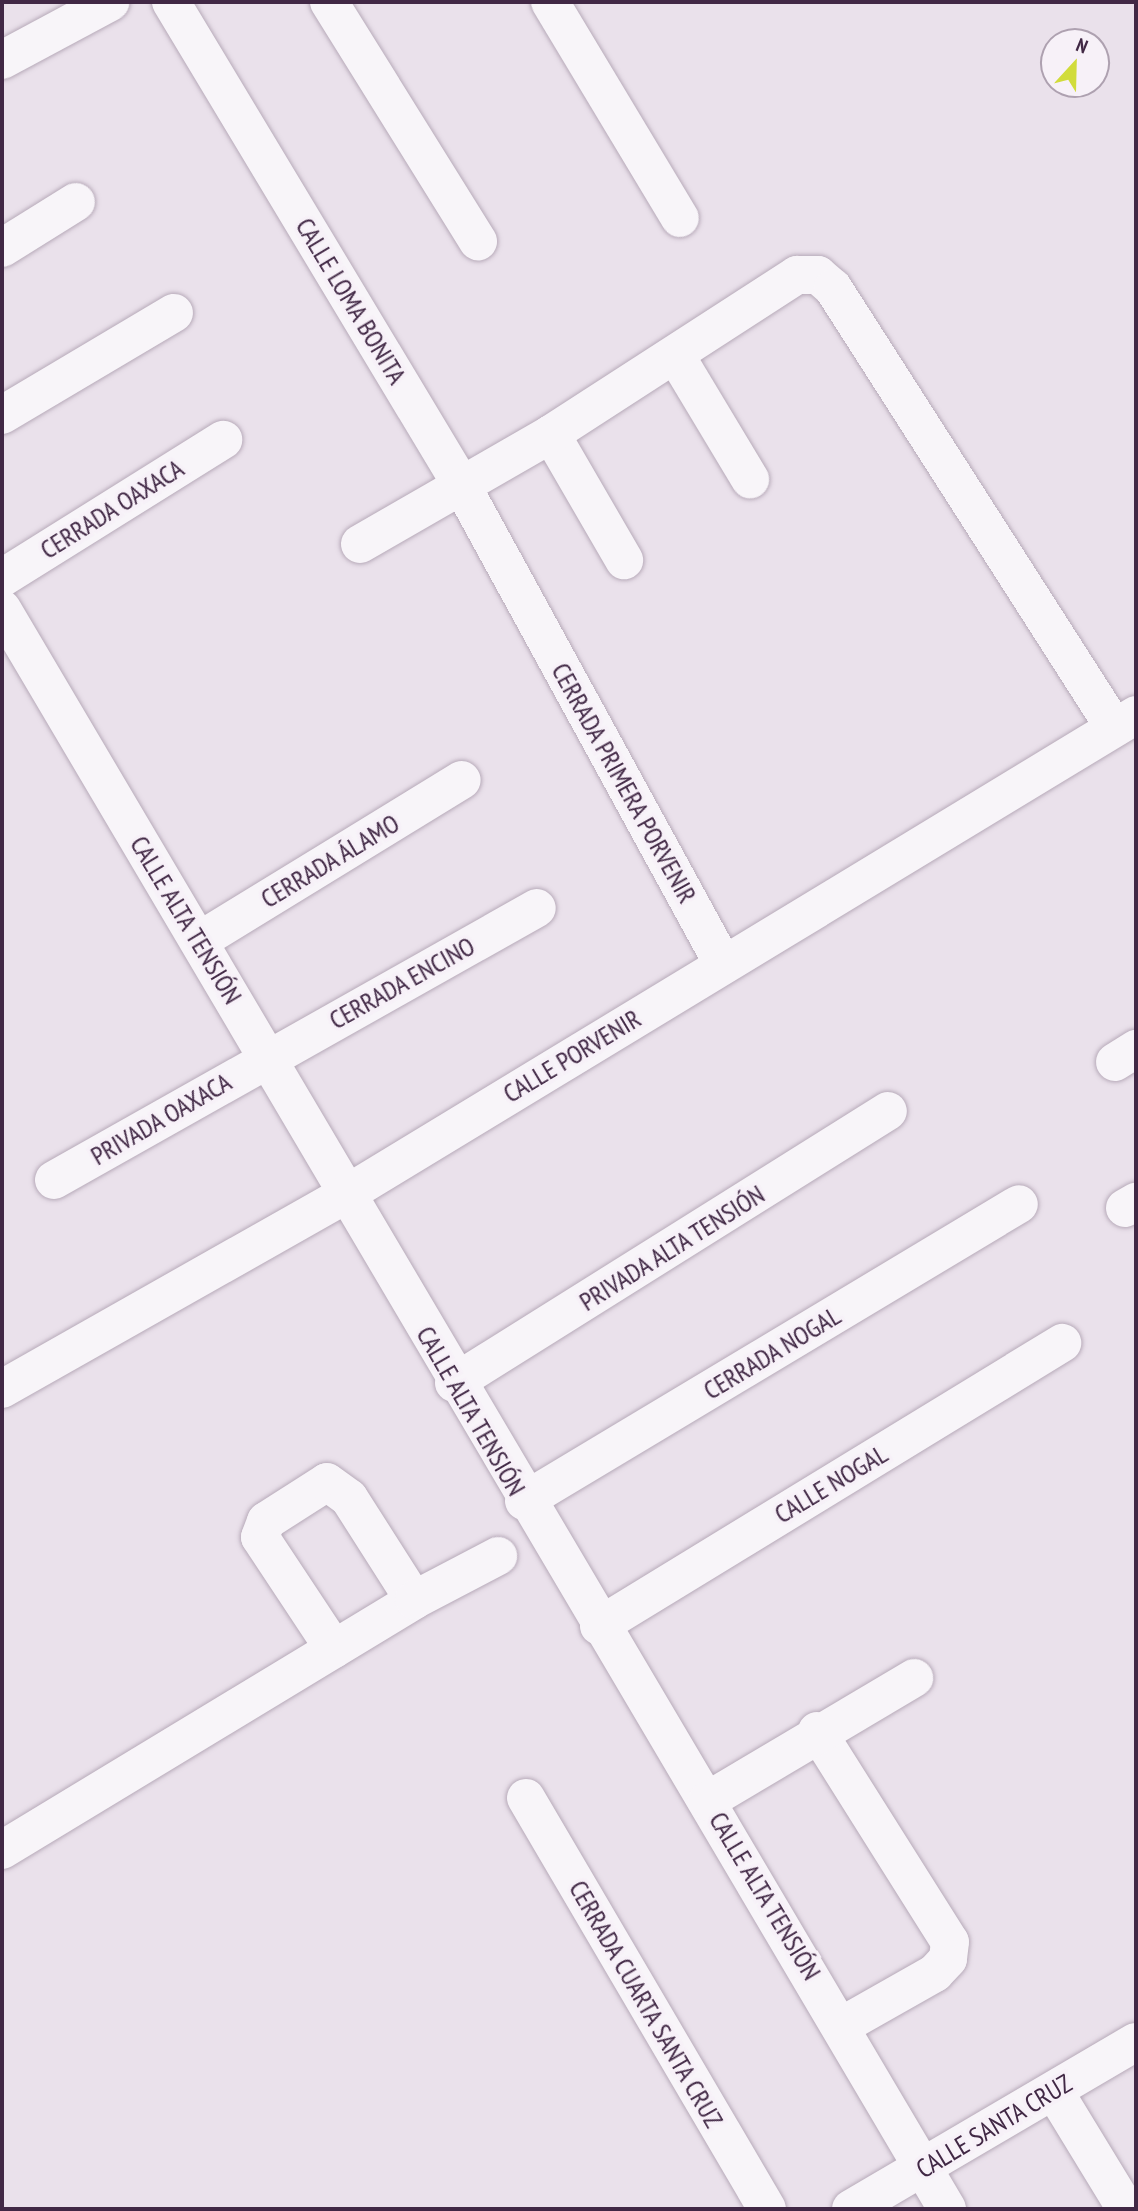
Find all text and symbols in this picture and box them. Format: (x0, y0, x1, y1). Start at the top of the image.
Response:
north arrow (1040, 28, 1110, 98)
text: N (1073, 32, 1091, 58)
street label: CALLE LOMA BONITA (289, 212, 413, 390)
street label: CERRADA OAXACA (34, 452, 190, 566)
street label: CERRADA PRIMERA PORVENIR (545, 657, 703, 909)
street label: CERRADA ÁLAMO (255, 807, 405, 915)
street label: CALLE ALTA TENSIÓN (123, 829, 249, 1011)
street label: CERRADA ENCINO (324, 930, 480, 1036)
street label: CALLE PORVENIR (498, 1003, 646, 1109)
street label: PRIVADA OAXACA (85, 1066, 237, 1172)
street label: PRIVADA ALTA TENSIÓN (572, 1178, 772, 1318)
street label: CERRADA NOGAL (698, 1300, 846, 1406)
street label: CALLE ALTA TENSIÓN (409, 1320, 533, 1502)
street label: CALLE NOGAL (769, 1438, 893, 1530)
street label: CALLE ALTA TENSIÓN (702, 1805, 828, 1987)
street label: CERRADA CUARTA SANTA CRUZ (562, 1874, 730, 2134)
street label: CALLE SANTA CRUZ (910, 2067, 1078, 2185)

